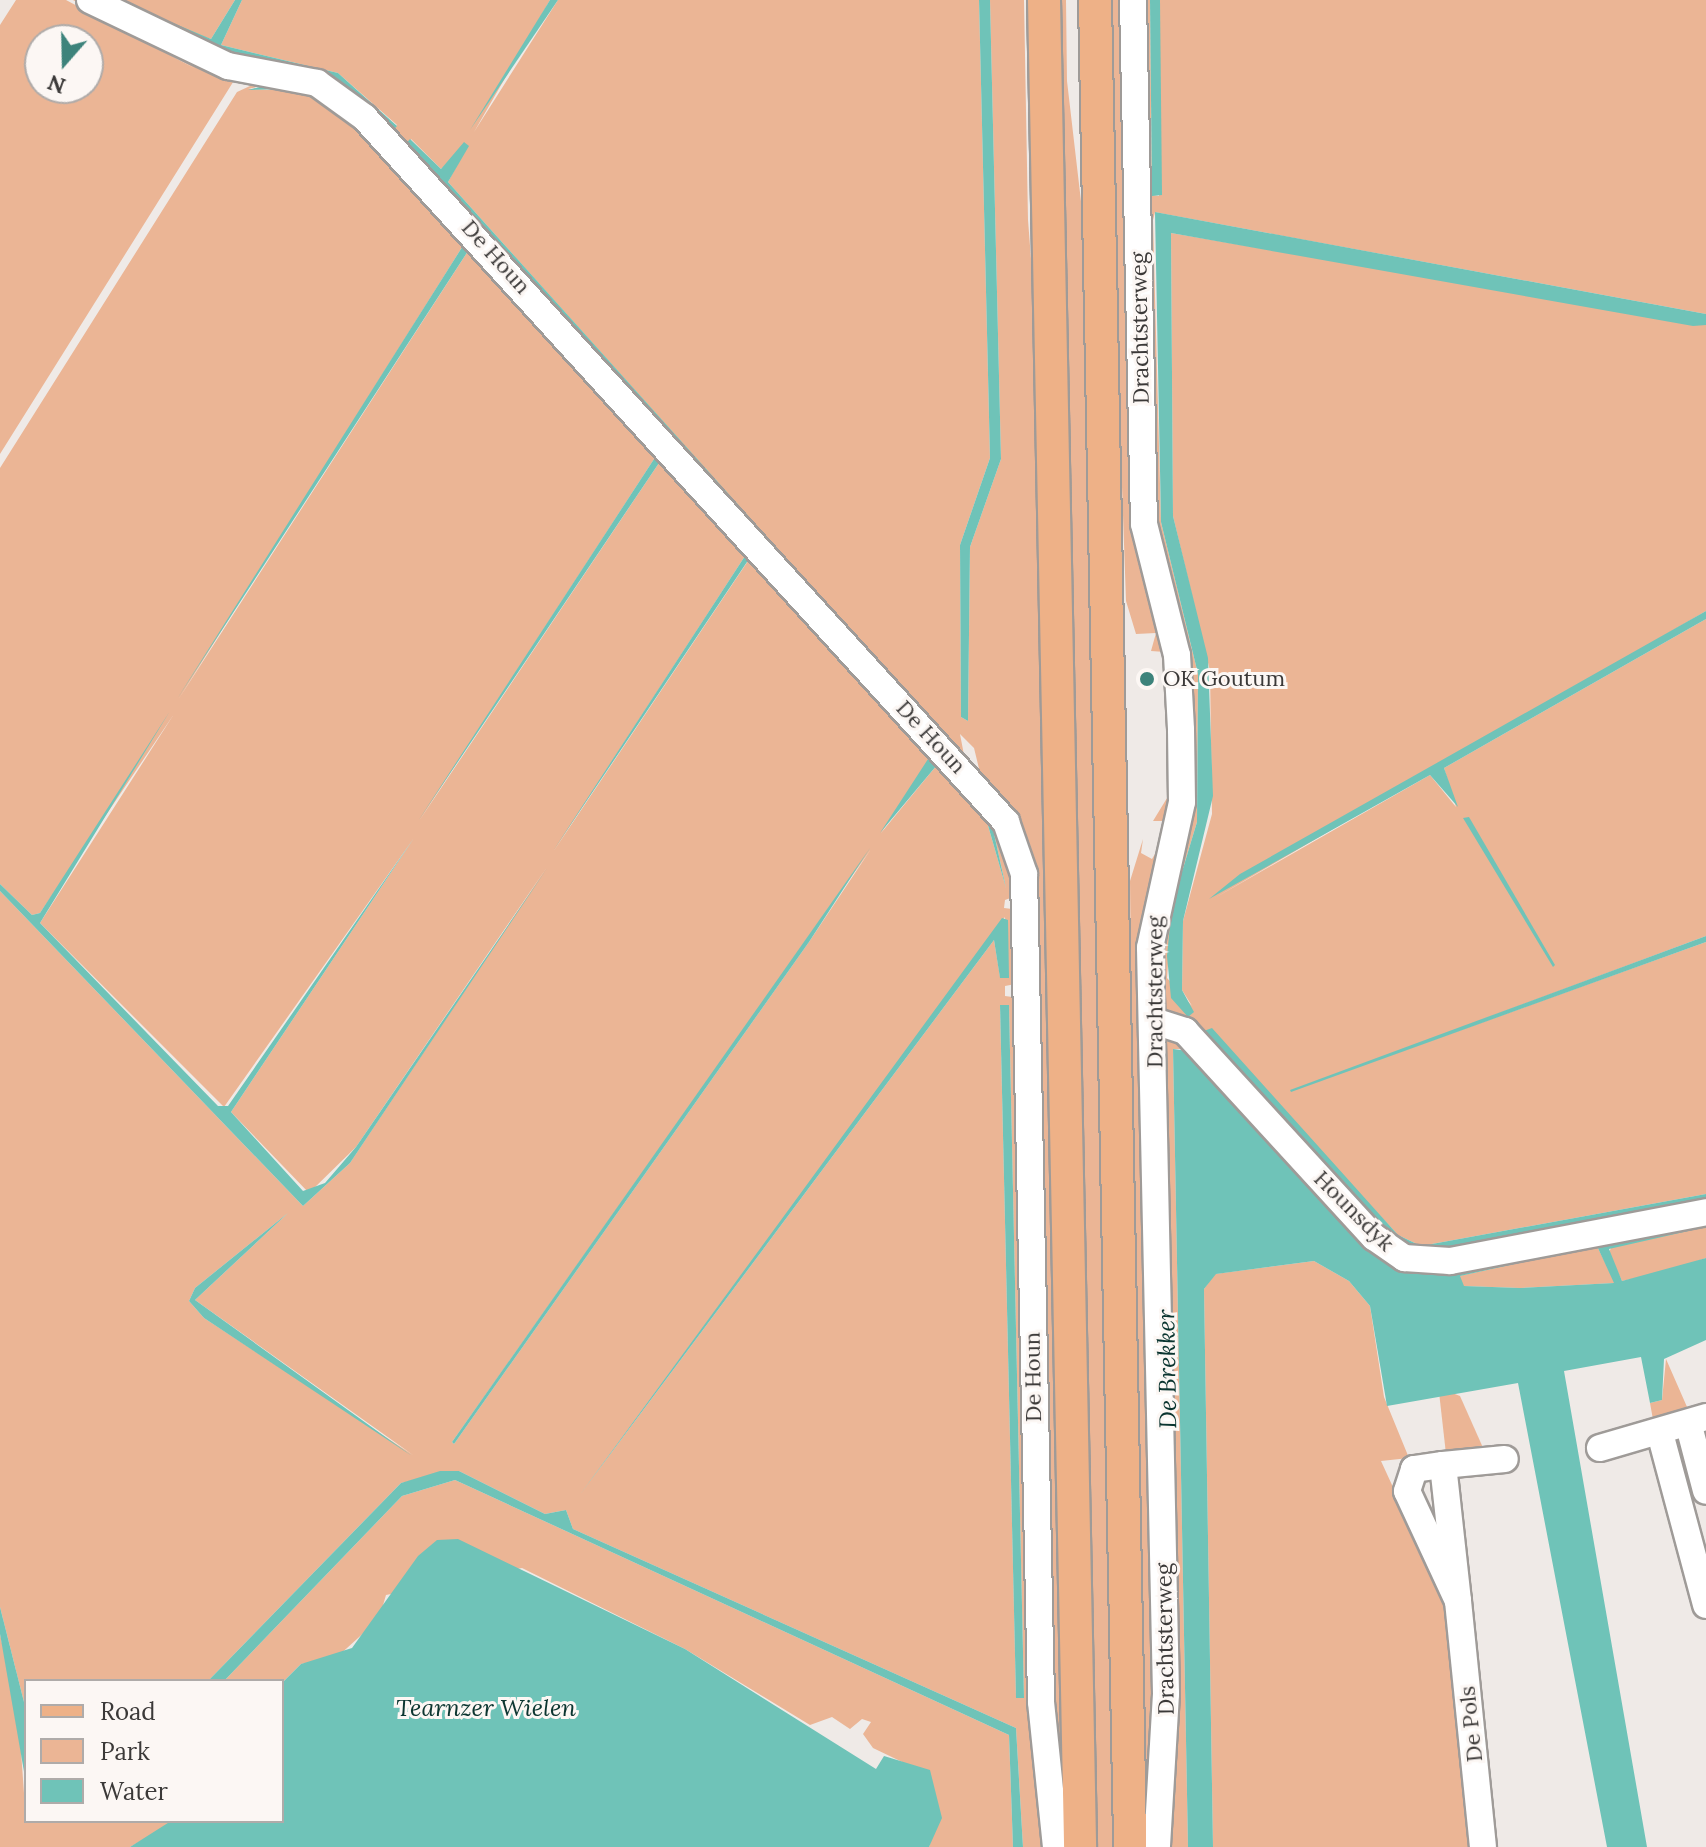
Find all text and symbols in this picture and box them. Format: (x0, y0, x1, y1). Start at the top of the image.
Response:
north arrow (24, 24, 104, 104)
text: N (44, 69, 69, 101)
street label: De Houn (456, 215, 536, 299)
street label: Drachtsterweg (1125, 252, 1155, 404)
place label: OK Goutum (1163, 666, 1285, 692)
marker: OK Goutum (1138, 670, 1156, 688)
street label: De Houn (891, 695, 971, 779)
street label: Drachtsterweg (1142, 916, 1168, 1068)
street label: Hounsdyk (1308, 1165, 1400, 1257)
water label: De Brekker (1152, 1309, 1182, 1429)
street label: De Houn (1019, 1332, 1047, 1422)
street label: Drachtsterweg (1150, 1563, 1180, 1715)
legend (24, 1679, 284, 1823)
street label: De Pols (1454, 1685, 1488, 1763)
water label: Tearnzer Wielen (396, 1694, 576, 1722)
text: Road (100, 1696, 156, 1727)
text: Park (100, 1736, 150, 1767)
text: Water (100, 1776, 168, 1807)

